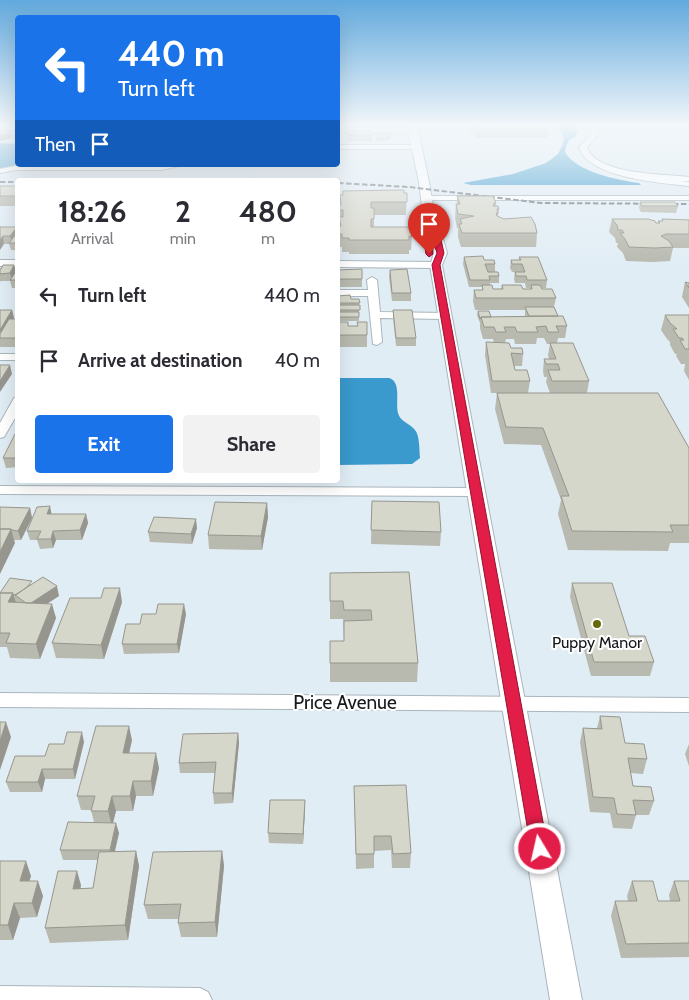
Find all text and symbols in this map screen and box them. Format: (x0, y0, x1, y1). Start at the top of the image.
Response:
text: 440 m (118, 32, 224, 75)
icon: left (35, 35, 100, 100)
text: Turn left (118, 75, 195, 102)
icon: arrive (86, 130, 114, 158)
text: Then (35, 133, 76, 156)
text: 18:26 (58, 193, 127, 230)
text: 2 (175, 193, 191, 230)
text: 480 (239, 193, 297, 230)
pin (408, 203, 450, 254)
icon: arrive (415, 210, 443, 238)
text: Arrival (71, 229, 114, 248)
text: min (170, 229, 196, 248)
text: m (261, 229, 275, 248)
icon: left (35, 282, 63, 310)
text: Turn left (78, 284, 146, 307)
text: 440 m (264, 284, 320, 307)
icon: arrive (35, 347, 63, 375)
text: Arrive at destination (78, 349, 242, 372)
text: 40 m (275, 349, 320, 372)
button: Exit (35, 415, 173, 473)
button: Share (183, 415, 320, 473)
marker: Puppy Manor (591, 618, 603, 630)
place label: Puppy Manor (552, 633, 643, 652)
street label: Price Avenue (293, 691, 397, 714)
position arrow (513, 822, 565, 874)

